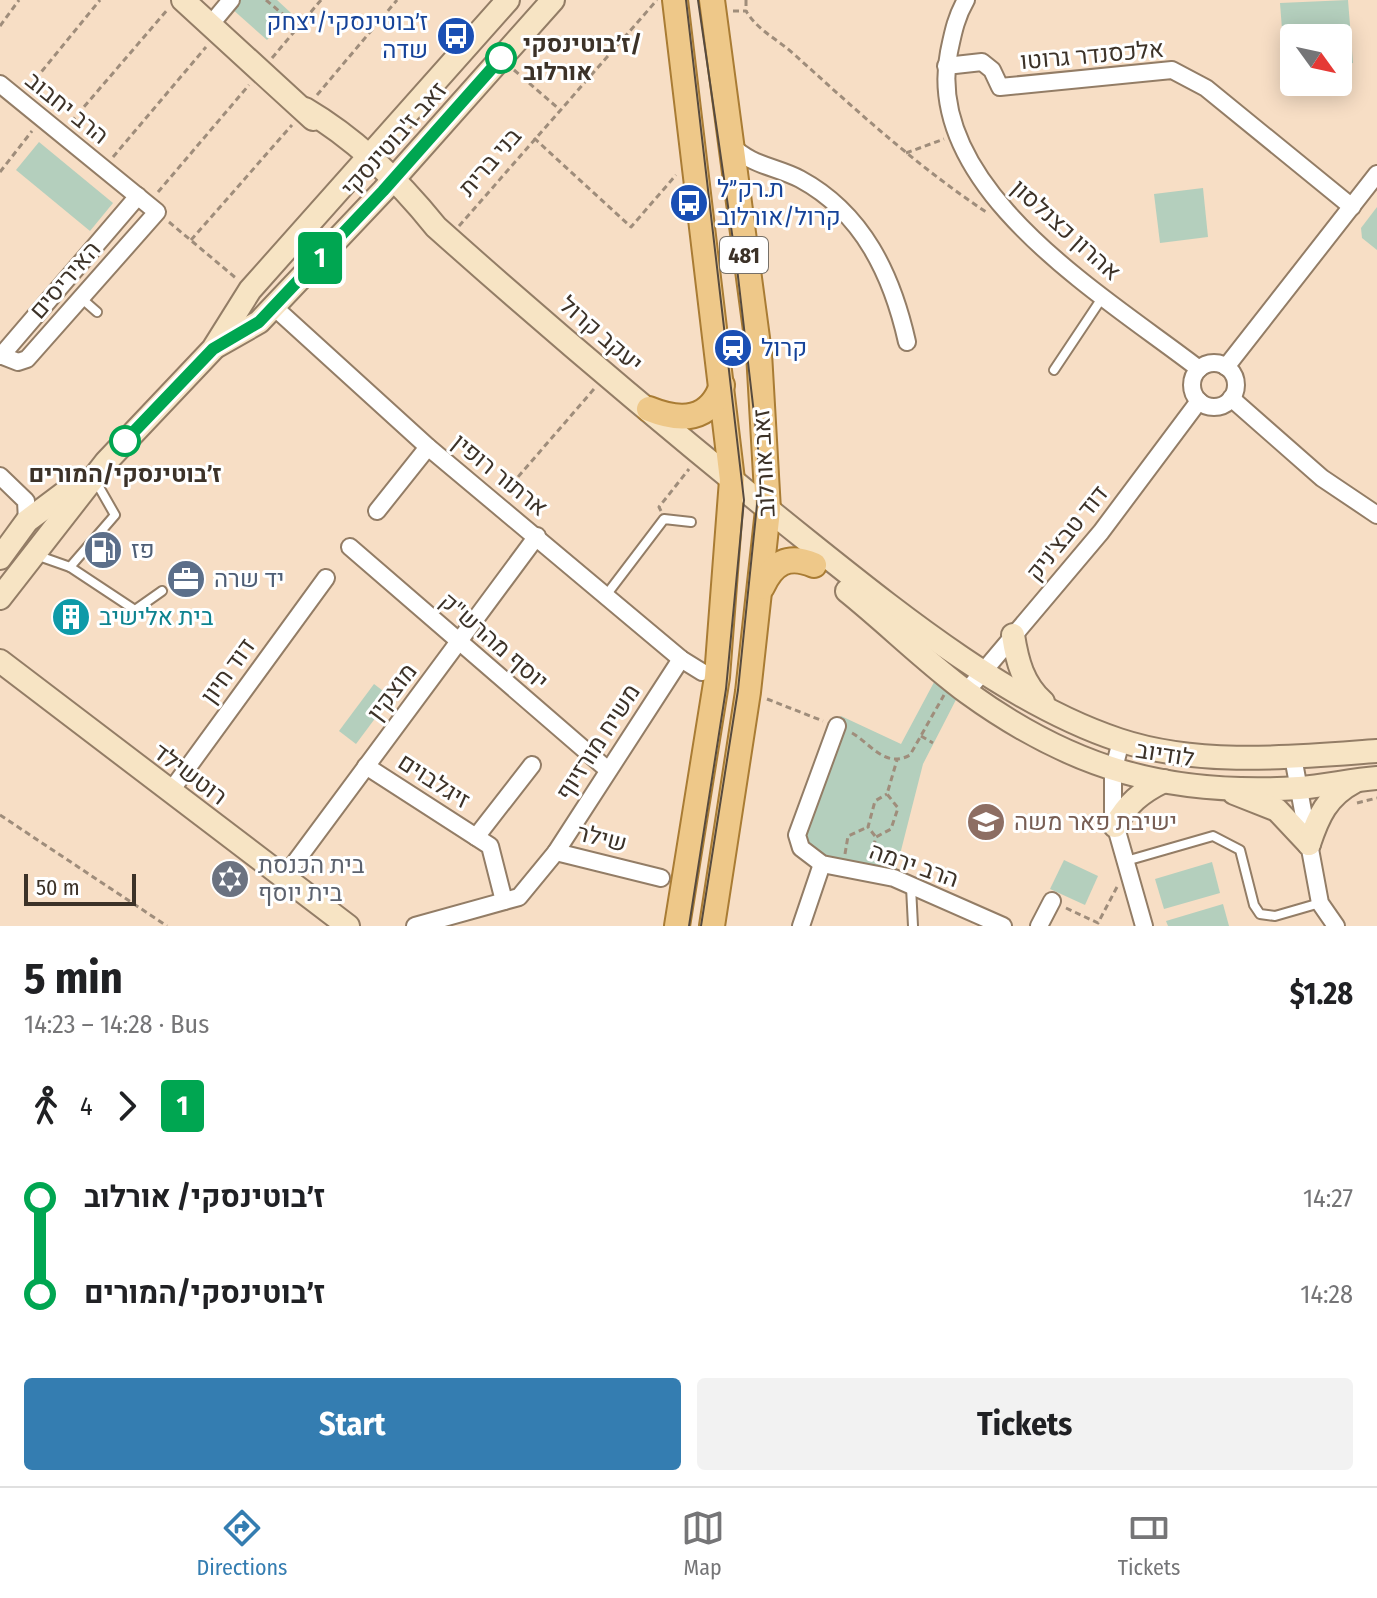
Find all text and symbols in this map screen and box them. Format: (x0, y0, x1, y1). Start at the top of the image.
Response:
place label: ז׳בוטינסקי/יצחק שדה (267, 8, 428, 64)
bus stop icon: ז׳בוטינסקי/יצחק שדה (435, 15, 477, 57)
north arrow (1280, 24, 1352, 96)
map controls (1280, 24, 1352, 96)
place label: ז׳בוטינסקי/ אורלוב (523, 30, 642, 86)
street label: אלכסנדר גרוטו (1019, 35, 1165, 75)
marker: ז׳בוטינסקי/ אורלוב (486, 43, 516, 73)
street label: הרב יחבוב (20, 66, 114, 150)
street label: זאב ז'בוטינסקי (336, 76, 452, 202)
street label: בני ברית (453, 122, 527, 202)
street label: אהרון כצנלסון (1006, 174, 1126, 286)
place label: ת.רק״ל קרול/אורלוב (717, 175, 841, 231)
bus stop icon: ת.רק״ל קרול/אורלוב (668, 182, 710, 224)
line badge: 1 (294, 232, 346, 284)
street label: האיריסים (24, 236, 106, 324)
road number: 481 (720, 237, 768, 273)
text: 1 (314, 241, 326, 274)
street label: יעקב קרול (554, 290, 648, 378)
station icon: קרול (712, 327, 754, 369)
place label: קרול (761, 334, 807, 362)
street label: זאב אורלוב (747, 408, 781, 518)
marker: ז׳בוטינסקי/המורים (110, 426, 140, 456)
street label: ארתור רופין (447, 428, 553, 522)
place label: ז׳בוטינסקי/המורים (29, 460, 221, 488)
street label: דוד טבצ'ניק (1020, 480, 1114, 586)
fuel station icon: פז (82, 529, 124, 571)
place label: פז (131, 536, 155, 564)
office icon: יד שרה (165, 558, 207, 600)
place label: יד שרה (214, 565, 284, 593)
street label: יוסף מהרש"ק (434, 587, 554, 695)
building icon: בית אלישיב (50, 596, 92, 638)
place label: בית אלישיב (99, 603, 214, 631)
street label: דוד חיון (195, 633, 261, 709)
street label: מוצקין (361, 658, 423, 726)
street label: משיח מורזיוף (550, 679, 646, 805)
street label: לודיוב (1134, 736, 1196, 772)
street label: רוטשילד (148, 737, 232, 811)
street label: זיגלבוים (393, 748, 475, 814)
school or university icon: ישיבת פאר משה (965, 801, 1007, 843)
place label: ישיבת פאר משה (1014, 808, 1177, 836)
street label: שילר (574, 818, 630, 858)
street label: הרב ירמה (866, 837, 962, 893)
place label: בית הכנסת בית יוסף (258, 851, 365, 907)
synagogue icon: בית הכנסת בית יוסף (209, 858, 251, 900)
scale bar (24, 870, 136, 906)
text: 50 m (36, 874, 80, 901)
text: 5 min (24, 952, 123, 1005)
text: $1.28 (1290, 976, 1353, 1012)
text: 14:23 – 14:28 · Bus (24, 1009, 209, 1040)
icon: walk (24, 1084, 68, 1128)
icon: forward (105, 1084, 149, 1128)
text: 1 (177, 1089, 188, 1122)
text: 4 (80, 1091, 93, 1122)
text: ז׳בוטינסקי/ אורלוב (84, 1179, 325, 1215)
text: 14:27 (1303, 1183, 1353, 1214)
text: ז׳בוטינסקי/המורים (84, 1275, 325, 1311)
text: 14:28 (1300, 1279, 1353, 1310)
button: Start (24, 1378, 681, 1470)
button: Tickets (697, 1378, 1353, 1470)
tab: Directions (197, 1506, 288, 1581)
tab: Map (681, 1506, 725, 1581)
tab: Tickets (1118, 1506, 1180, 1581)

